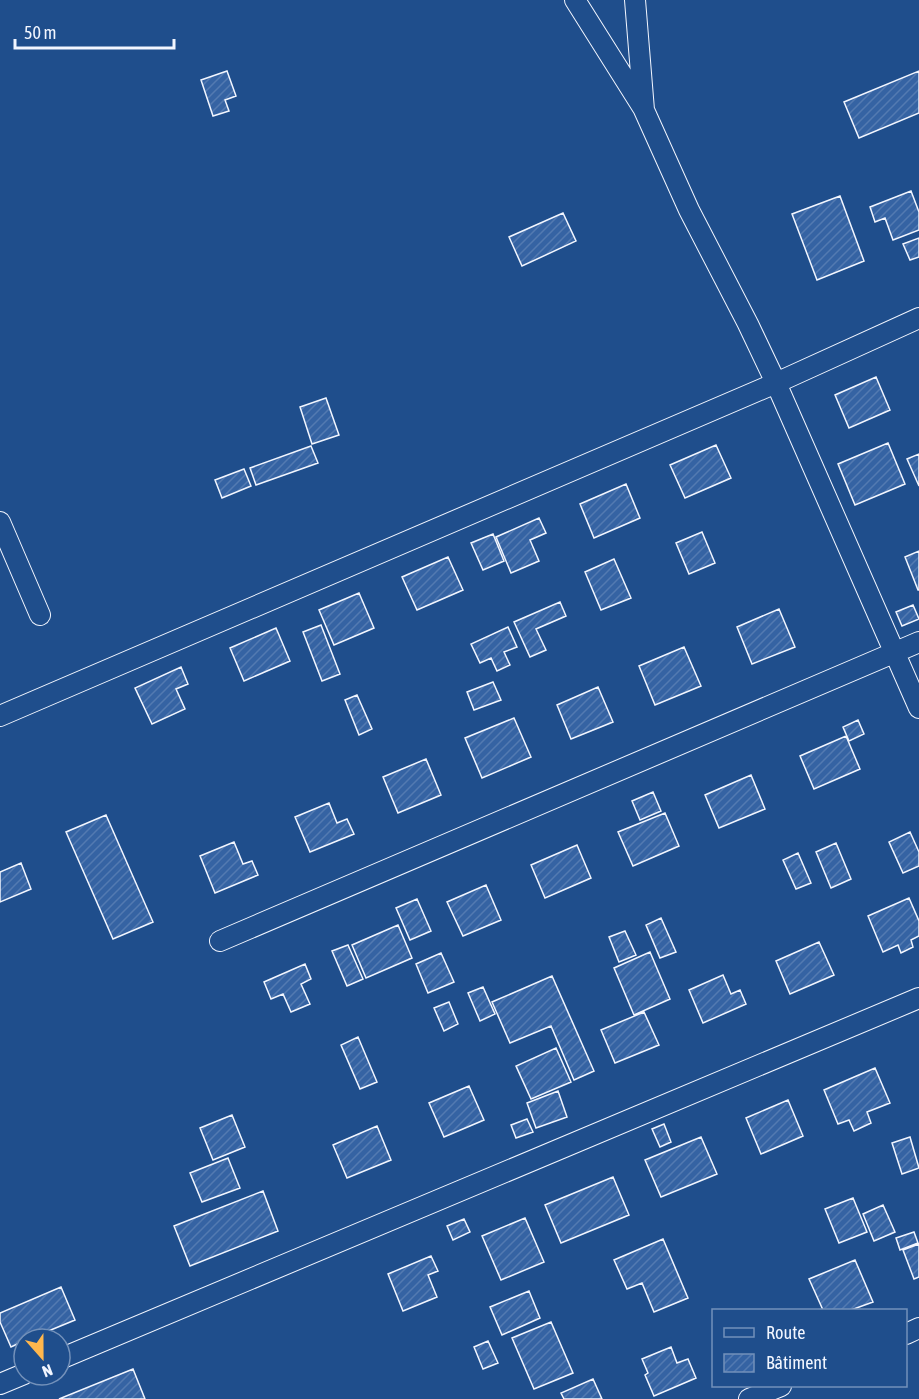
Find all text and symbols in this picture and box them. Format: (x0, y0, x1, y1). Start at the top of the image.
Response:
scale bar (15, 12, 174, 50)
text: 50 m (24, 22, 56, 43)
legend (712, 1309, 907, 1387)
text: Route (766, 1322, 805, 1343)
north arrow (12, 1327, 72, 1387)
text: Bâtiment (766, 1352, 827, 1373)
text: N (40, 1361, 55, 1381)

